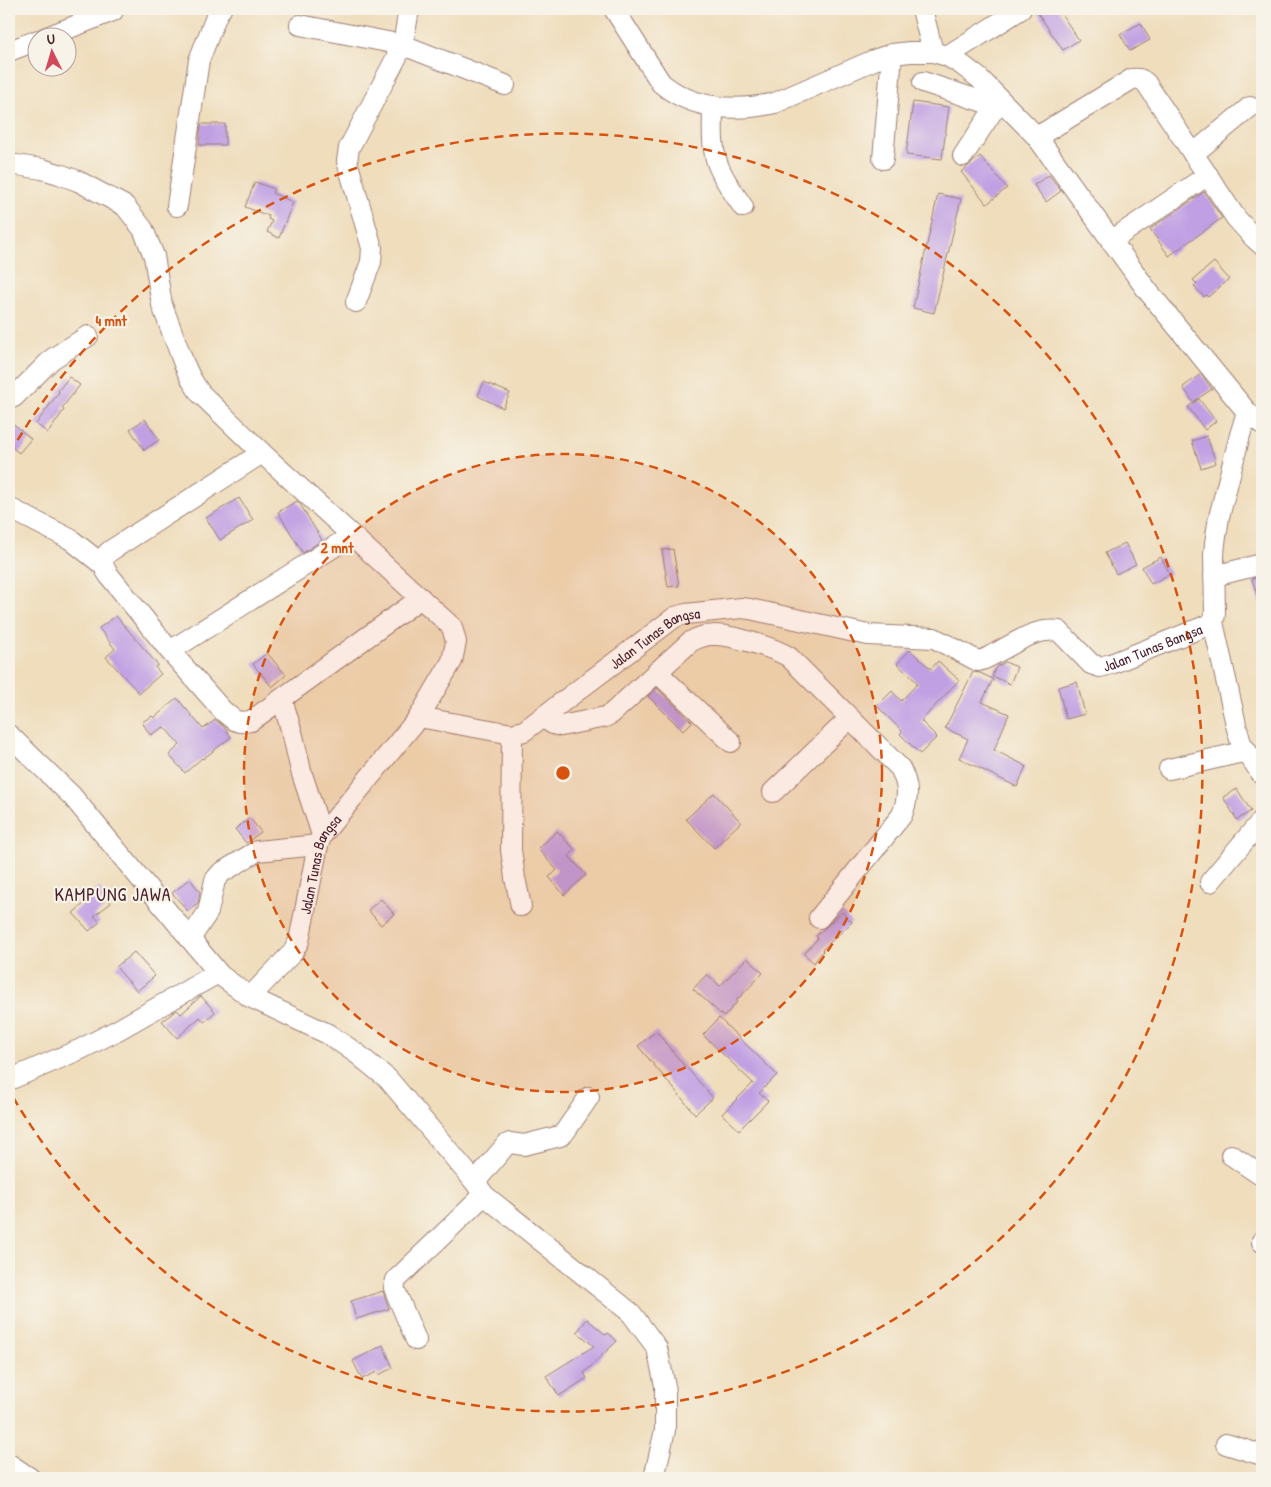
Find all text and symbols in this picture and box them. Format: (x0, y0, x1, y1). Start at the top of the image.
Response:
north arrow (28, 28, 78, 78)
text: U (46, 29, 56, 48)
text: 4 mnt (95, 310, 127, 331)
text: 2 mnt (321, 537, 354, 558)
street label: Jalan Tunas Bangsa (605, 602, 701, 673)
street label: Jalan Tunas Bangsa (1101, 618, 1205, 676)
centre of rings (554, 764, 572, 782)
street label: Jalan Tunas Bangsa (294, 810, 346, 916)
district label: KAMPUNG JAWA (54, 882, 172, 907)

